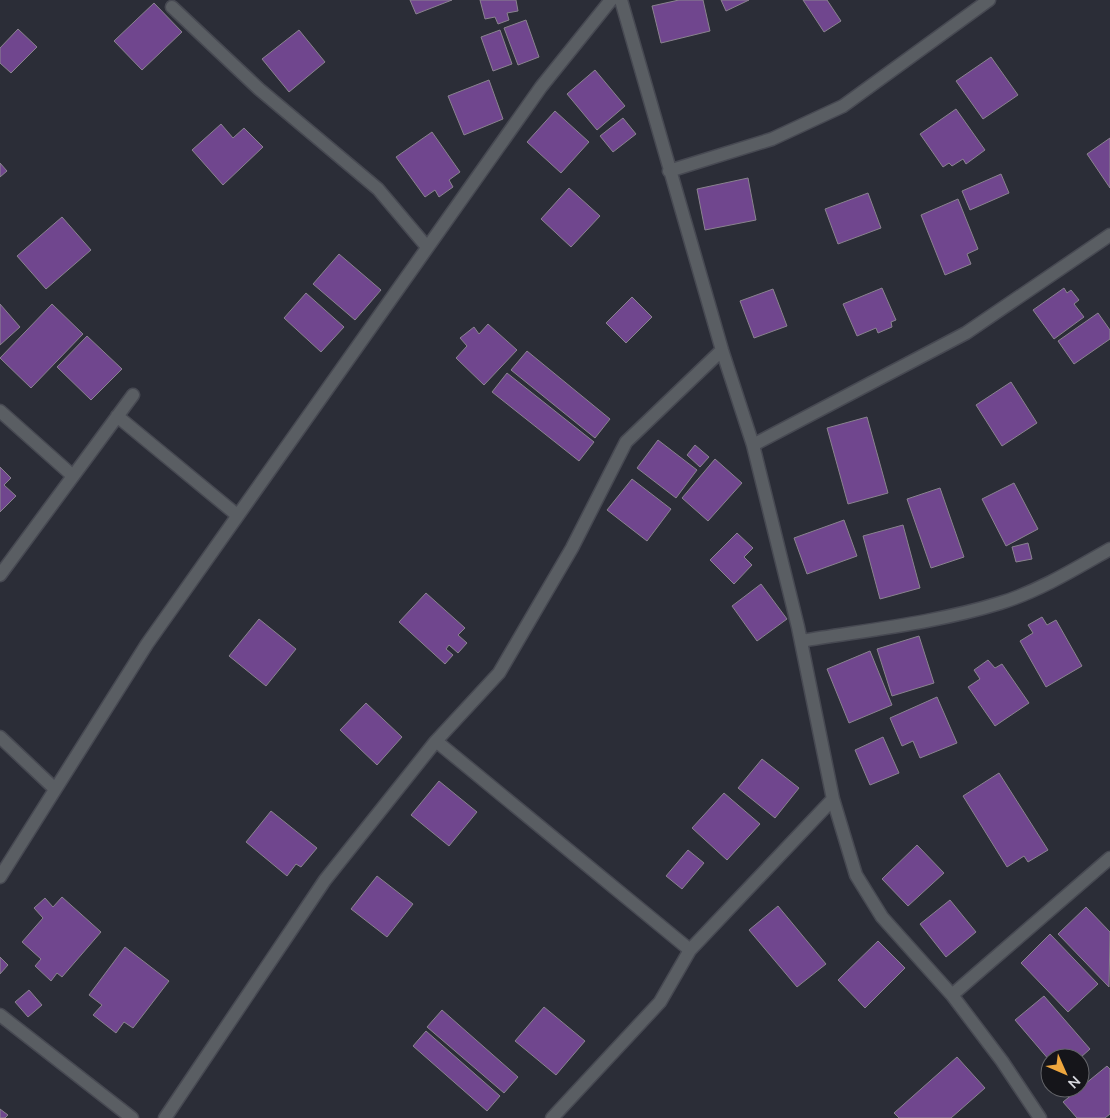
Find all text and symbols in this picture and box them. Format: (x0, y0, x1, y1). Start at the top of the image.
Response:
north arrow (1040, 1048, 1090, 1098)
text: N (1064, 1072, 1084, 1092)

